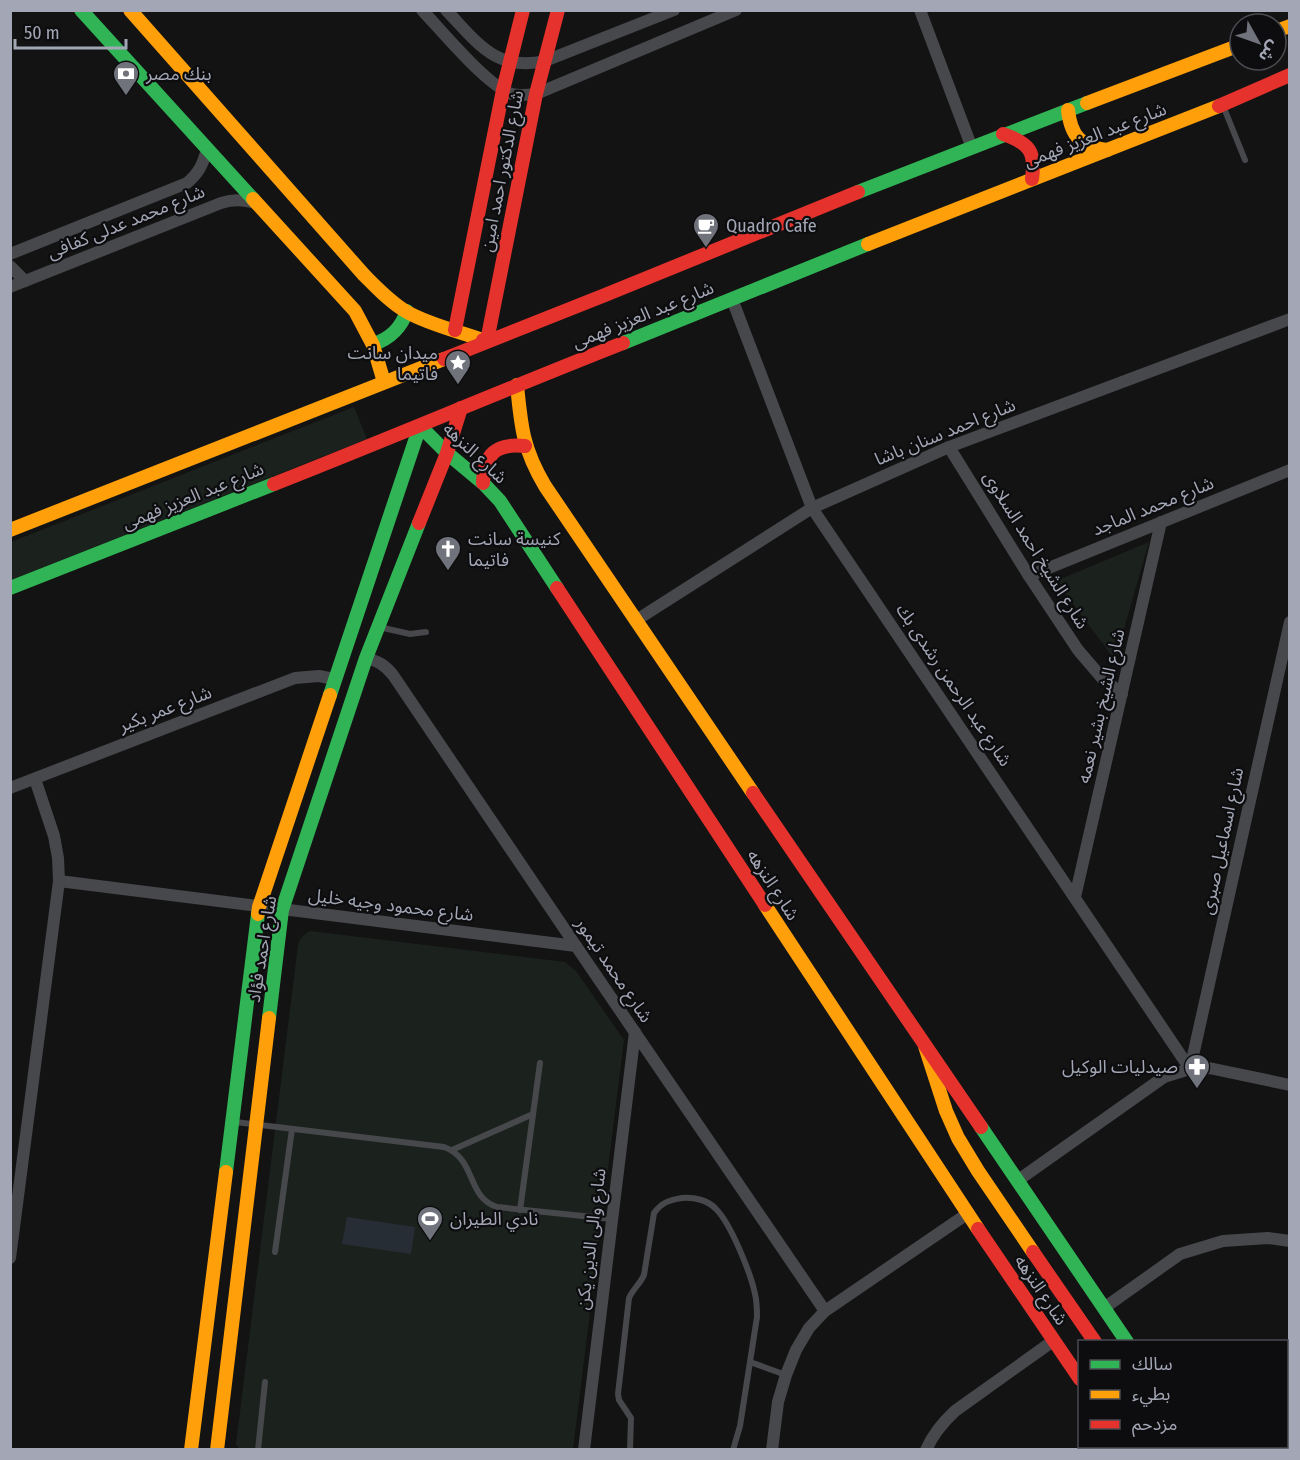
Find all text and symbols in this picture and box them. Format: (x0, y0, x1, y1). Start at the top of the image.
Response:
scale bar (15, 12, 126, 50)
north arrow (1228, 12, 1288, 72)
text: 50 m (24, 22, 60, 44)
text: ش (1255, 37, 1283, 66)
bank icon: بنك مصر (111, 59, 141, 97)
place label: بنك مصر (145, 63, 212, 85)
street label: شارع الدكتور احمد امين (476, 88, 531, 254)
street label: شارع عبد العزيز فهمى (1021, 98, 1170, 175)
street label: شارع محمد عدلى كفافى (44, 180, 209, 266)
cafe icon: Quadro Cafe (691, 211, 721, 249)
place label: Quadro Cafe (726, 215, 817, 237)
street label: شارع عبد العزيز فهمى (569, 277, 718, 356)
place label: ميدان سانت فاتيما (348, 342, 438, 385)
place icon: ميدان سانت فاتيما (443, 348, 473, 386)
street label: شارع احمد سنان باشا (871, 394, 1020, 473)
street label: شارع النزهه (436, 418, 512, 490)
street label: شارع عبد العزيز فهمى (119, 458, 268, 537)
street label: شارع الشيخ احمد السلاوى (976, 467, 1094, 635)
street label: شارع محمد الماجد (1089, 472, 1218, 543)
place label: كنيسة سانت فاتيما (468, 528, 561, 571)
church icon: كنيسة سانت فاتيما (433, 534, 463, 572)
street label: شارع عبد الرحمن رشدى بك (889, 600, 1017, 772)
street label: شارع الشيخ بشير نعمه (1073, 627, 1132, 786)
street label: شارع عمر بكير (114, 681, 216, 740)
street label: شارع اسماعيل صبرى (1196, 765, 1251, 917)
street label: شارع النزهه (739, 845, 804, 926)
street label: شارع محمود وجيه خليل (307, 884, 475, 929)
street label: شارع احمد فؤاد (243, 894, 284, 1004)
street label: شارع محمد تيمور (568, 912, 657, 1028)
pharmacy icon: صيدليات الوكيل (1182, 1052, 1212, 1090)
place label: صيدليات الوكيل (1062, 1056, 1178, 1078)
street label: شارع والى الدين يكن (571, 1167, 614, 1312)
sports icon: نادي الطيران (415, 1204, 445, 1242)
place label: نادي الطيران (450, 1208, 538, 1232)
street label: شارع النزهه (1007, 1251, 1072, 1331)
legend (1078, 1340, 1288, 1448)
text: سالك (1132, 1353, 1173, 1375)
text: بطيء (1132, 1383, 1170, 1407)
text: مزدحم (1132, 1413, 1177, 1437)

